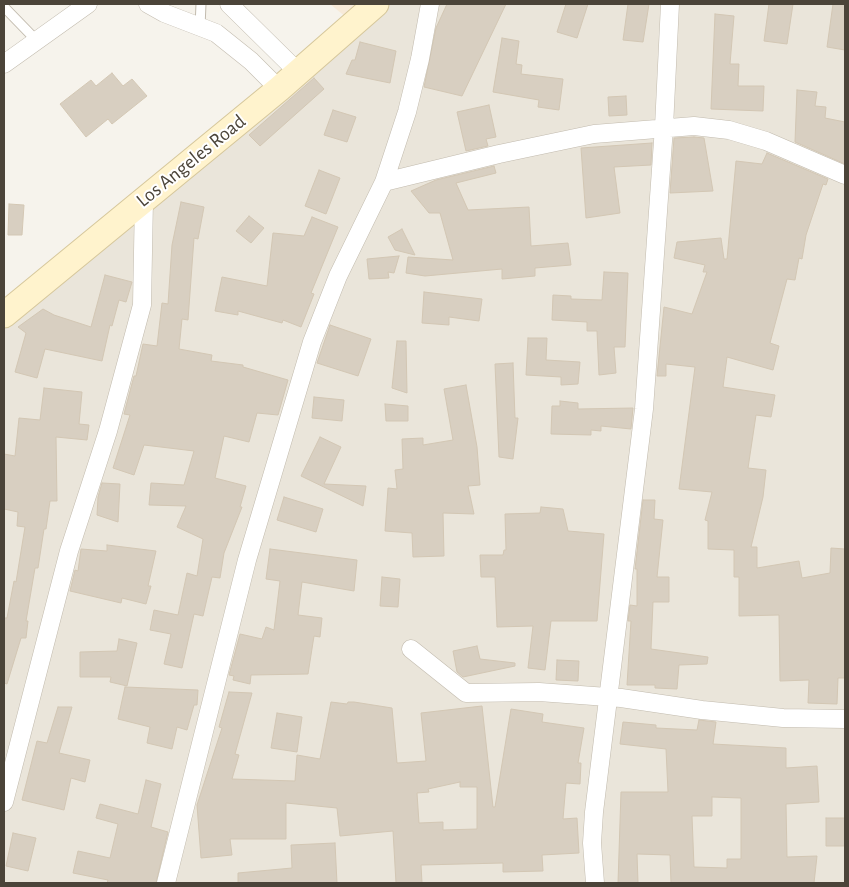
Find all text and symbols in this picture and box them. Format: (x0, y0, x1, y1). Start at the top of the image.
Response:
street label: Los Angeles Road (131, 110, 251, 212)

